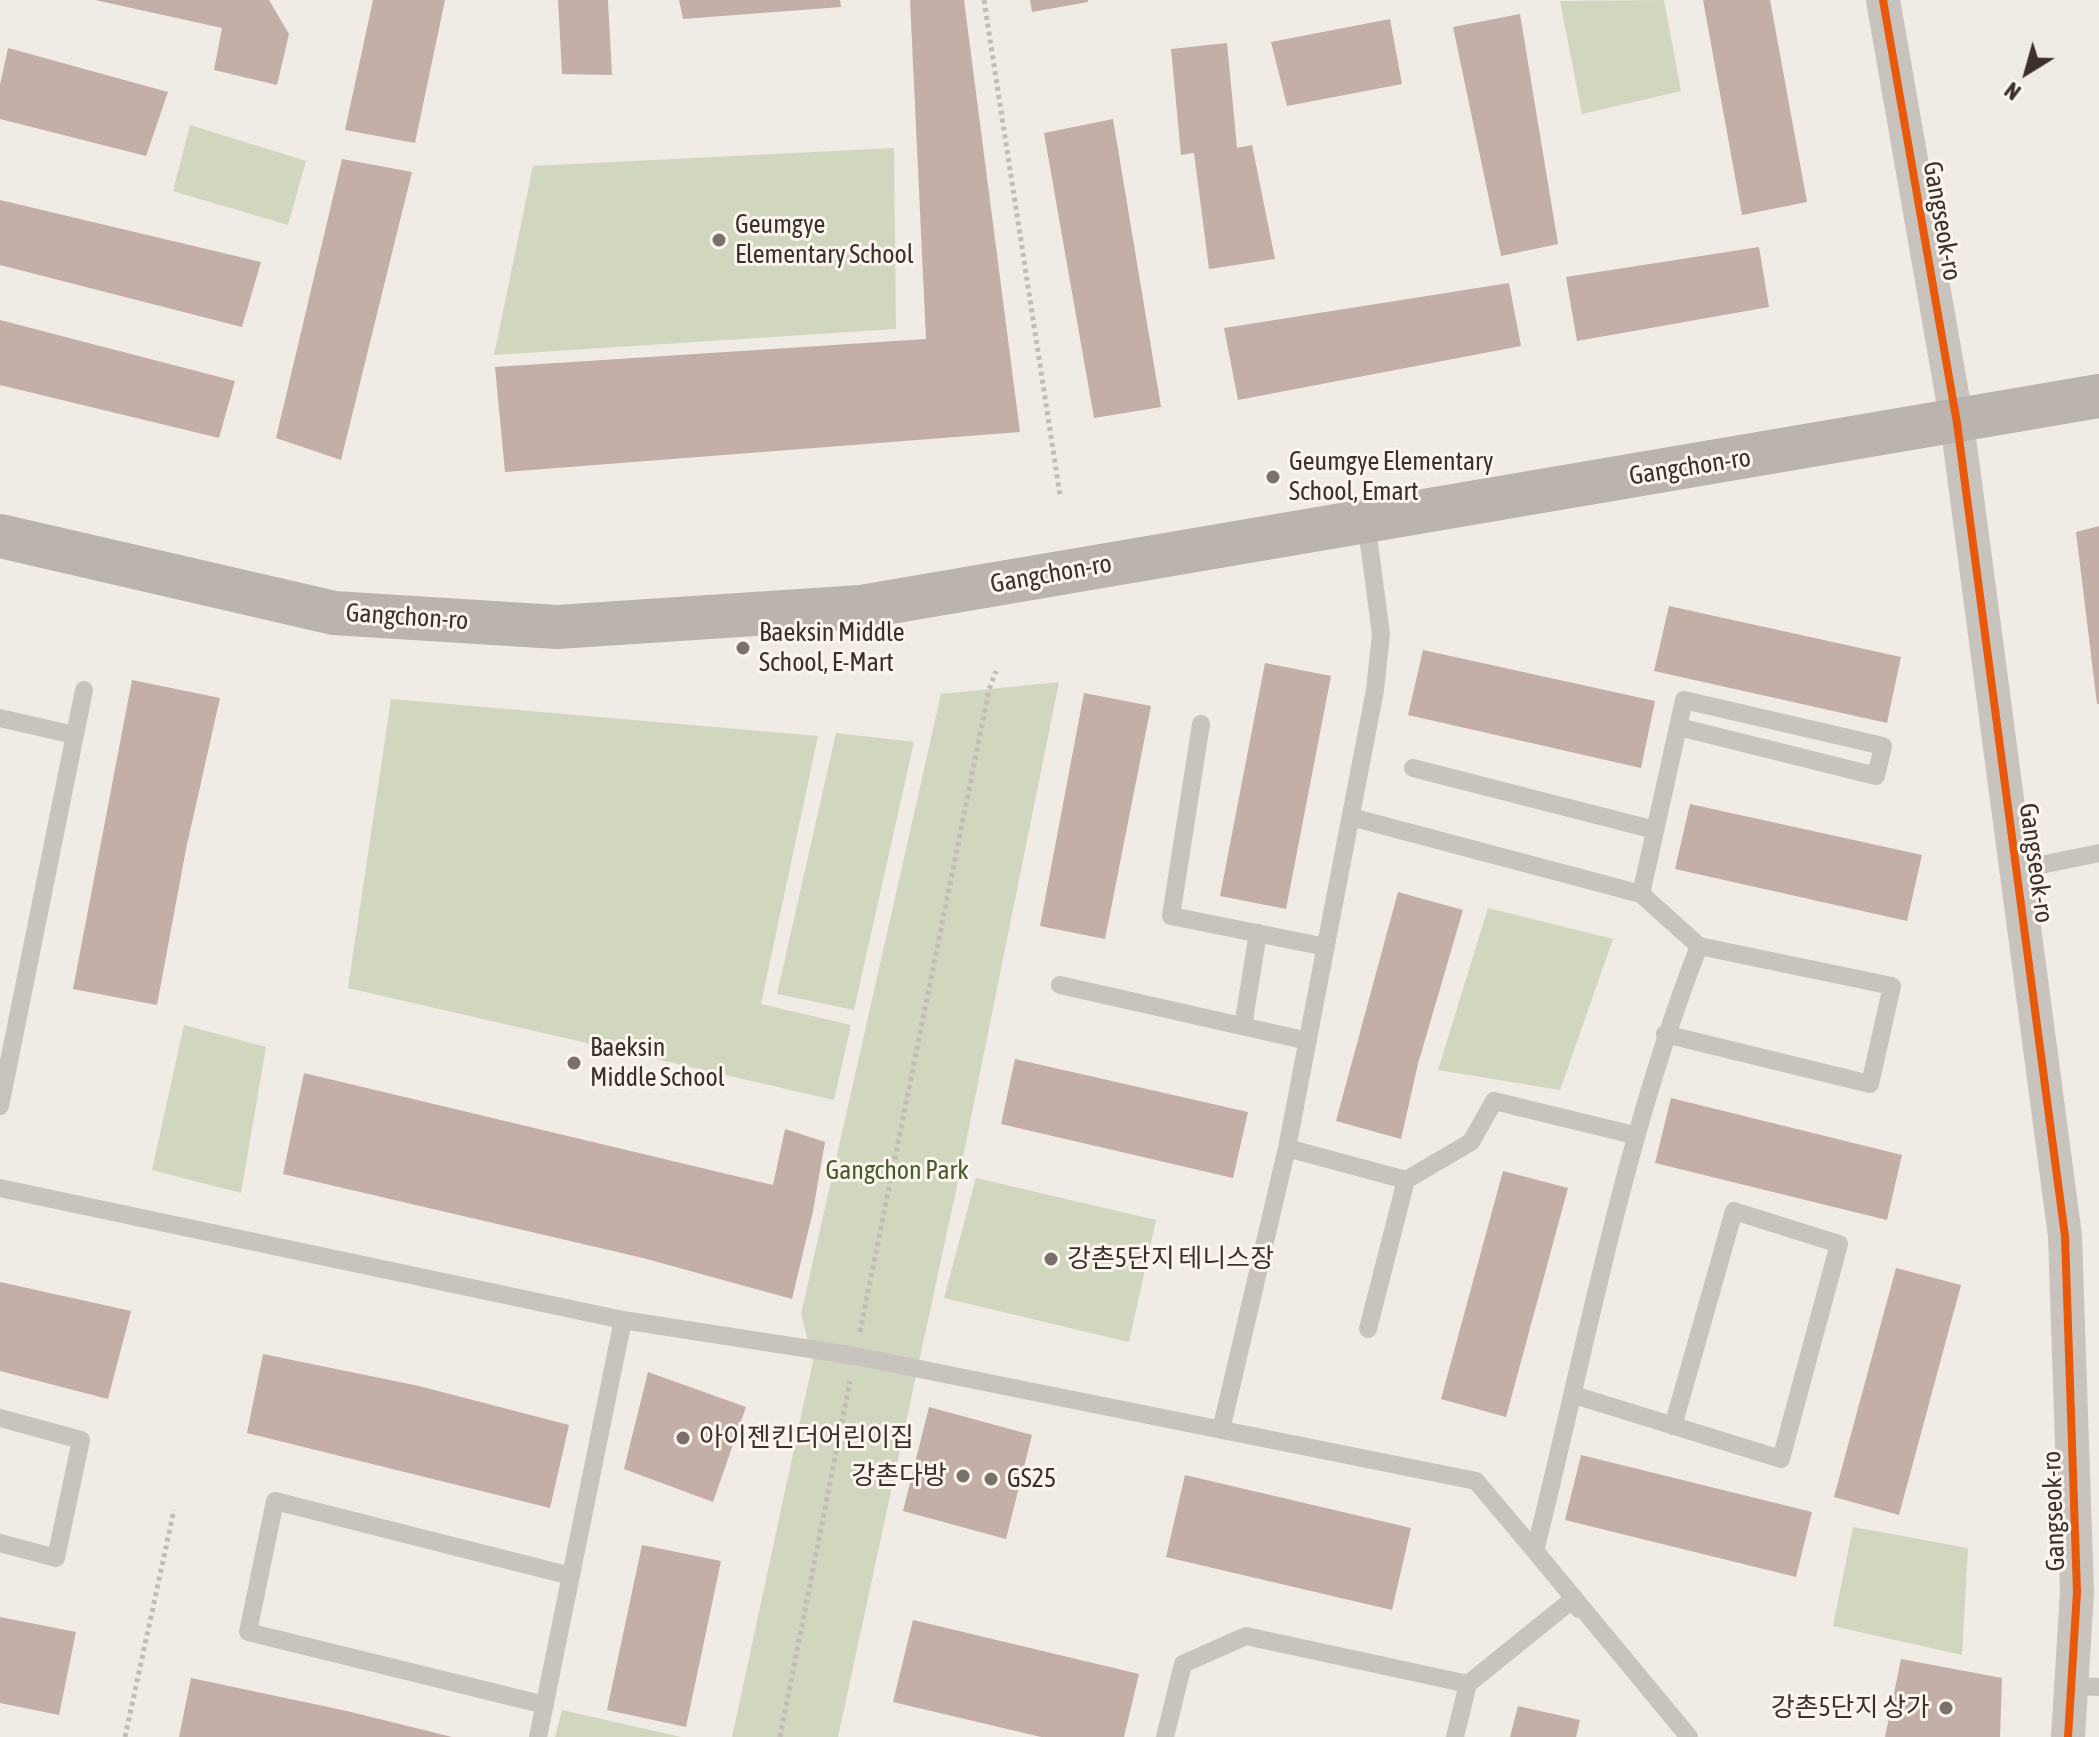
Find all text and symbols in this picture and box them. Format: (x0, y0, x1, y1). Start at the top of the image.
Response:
north arrow (1987, 32, 2067, 112)
text: N (2000, 77, 2026, 105)
street label: Gangseok-ro (1916, 159, 1968, 283)
place label: Geumgye Elementary School (735, 209, 914, 270)
marker: Geumgye Elementary School (710, 231, 728, 249)
street label: Gangchon-ro (1627, 442, 1753, 492)
place label: Geumgye Elementary School, Emart (1289, 446, 1493, 508)
marker: Geumgye Elementary School, Emart (1264, 468, 1282, 486)
street label: Gangchon-ro (988, 548, 1114, 600)
street label: Gangchon-ro (345, 597, 469, 637)
place label: Baeksin Middle School, E-Mart (759, 617, 904, 678)
marker: Baeksin Middle School, E-Mart (734, 639, 752, 657)
street label: Gangseok-ro (2012, 801, 2060, 925)
place label: Baeksin Middle School (590, 1032, 725, 1094)
marker: Baeksin Middle School (565, 1054, 583, 1072)
park label: Gangchon Park (825, 1155, 969, 1187)
place label: 강촌5단지 테니스장 (1067, 1243, 1274, 1275)
marker: 강촌5단지 테니스장 (1042, 1250, 1060, 1268)
place label: 아이젠킨더어린이집 (699, 1422, 914, 1454)
marker: 아이젠킨더어린이집 (674, 1429, 692, 1447)
street label: Gangseok-ro (2036, 1450, 2072, 1572)
place label: 강촌다방 (851, 1460, 947, 1492)
place label: GS25 (1007, 1463, 1056, 1495)
marker: 강촌다방 (954, 1467, 972, 1485)
marker: GS25 (982, 1470, 1000, 1488)
place label: 강촌5단지 상가 (1771, 1692, 1930, 1724)
marker: 강촌5단지 상가 (1937, 1699, 1955, 1717)

